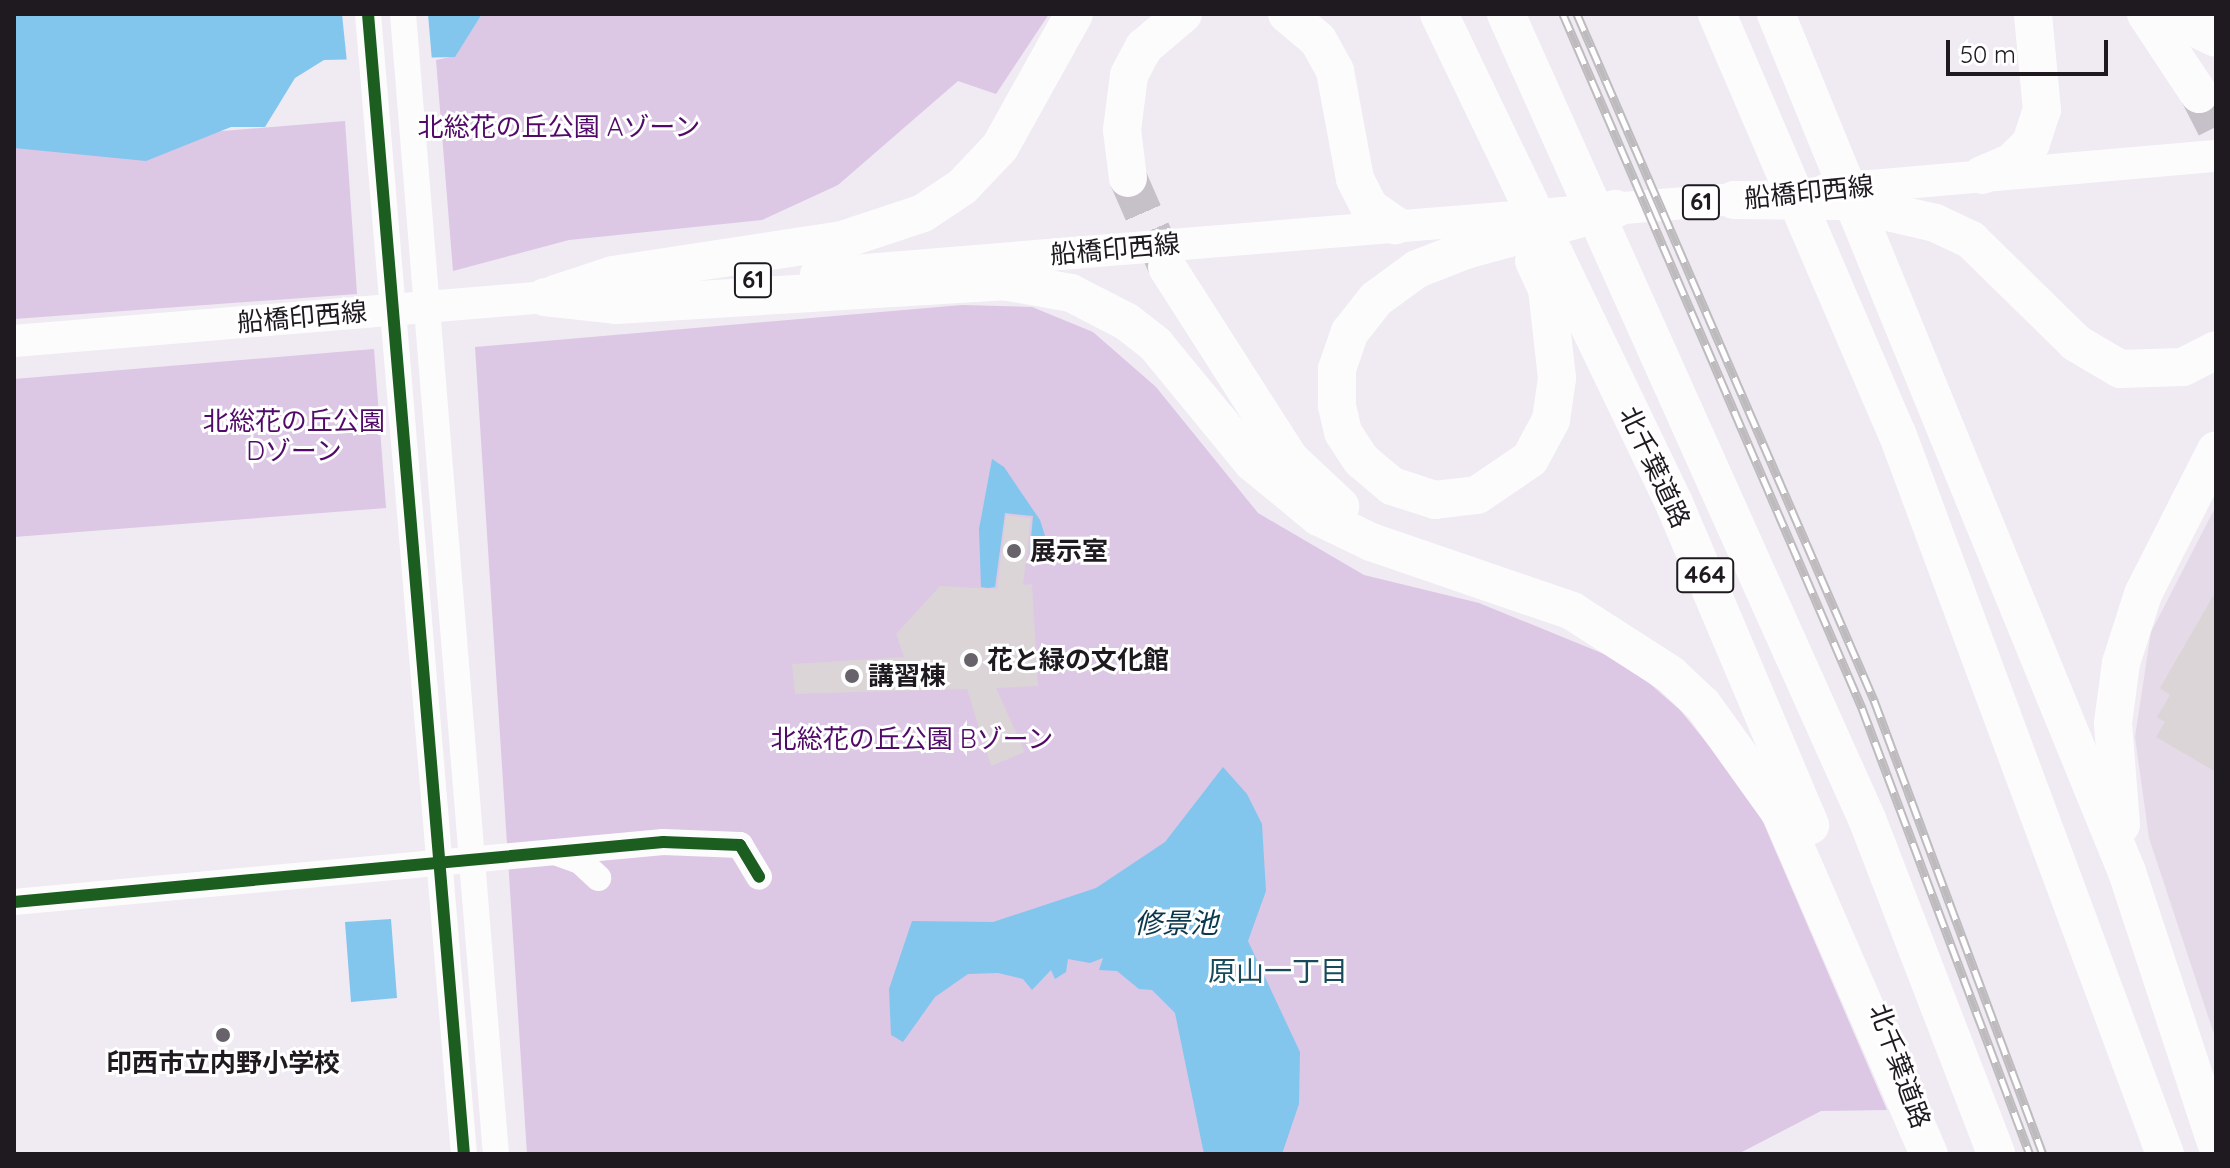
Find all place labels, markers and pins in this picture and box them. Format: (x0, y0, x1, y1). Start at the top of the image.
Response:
place label: 展示室 (1030, 535, 1108, 567)
marker: 展示室 (1005, 542, 1023, 560)
place label: 花と緑の文化館 (987, 644, 1169, 676)
marker: 花と緑の文化館 (962, 651, 980, 669)
place label: 講習棟 (868, 660, 946, 692)
marker: 講習棟 (843, 667, 861, 685)
marker: 印西市立内野小学校 (214, 1026, 232, 1044)
place label: 印西市立内野小学校 (106, 1047, 340, 1079)

